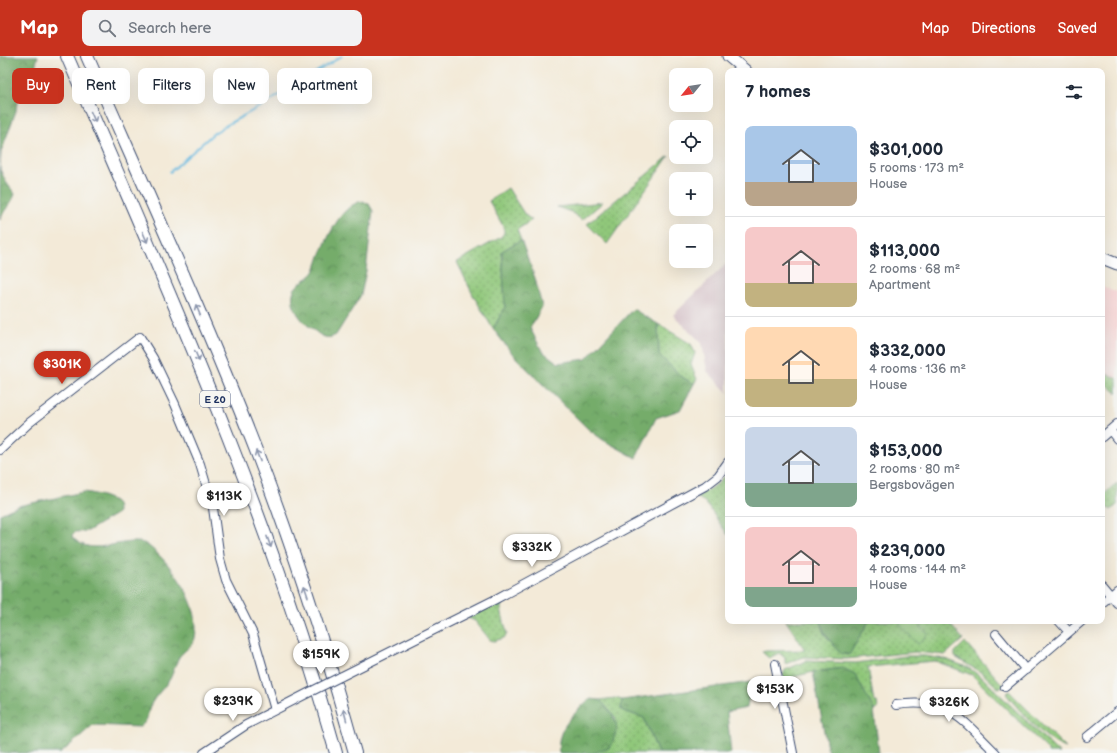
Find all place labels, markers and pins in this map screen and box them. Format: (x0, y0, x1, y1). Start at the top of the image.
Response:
pin: $301K (34, 351, 90, 385)
pin: $113K (196, 483, 252, 517)
pin: $332K (504, 534, 560, 568)
pin: $159K (293, 641, 349, 675)
pin: $153K (747, 676, 803, 710)
pin: $239K (205, 688, 261, 722)
pin: $326K (921, 689, 977, 723)

